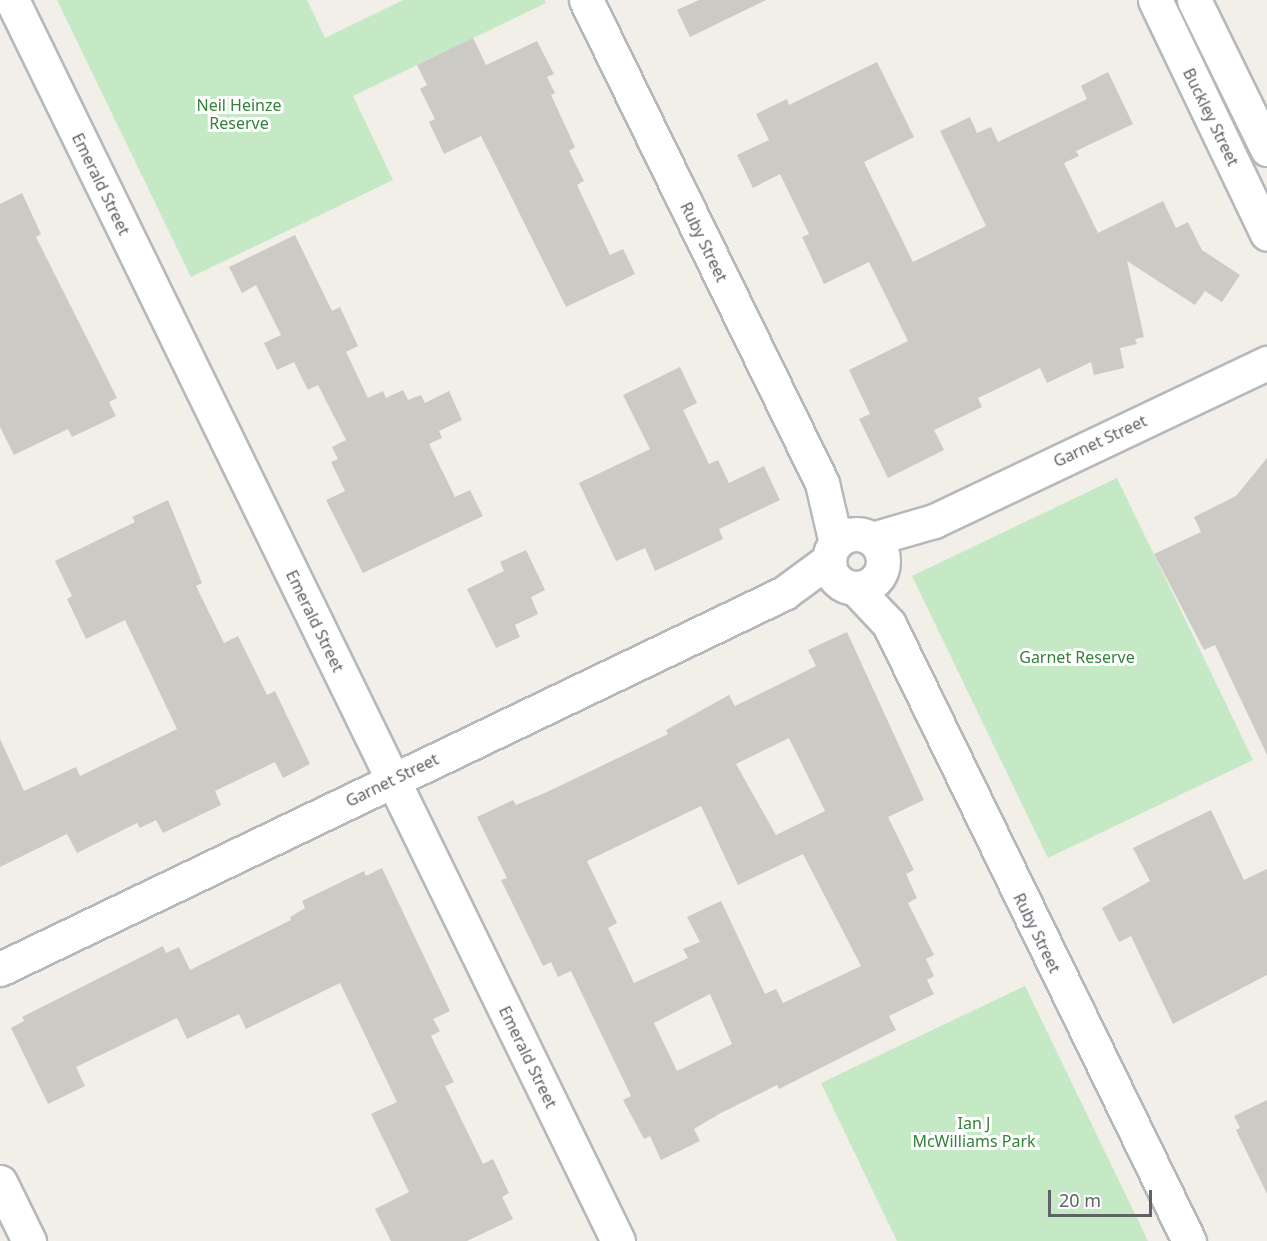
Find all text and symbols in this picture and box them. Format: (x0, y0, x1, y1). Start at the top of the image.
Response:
street label: Buckley Street (1179, 65, 1243, 169)
park label: Neil Heinze Reserve (196, 95, 282, 133)
street label: Emerald Street (68, 130, 134, 238)
street label: Ruby Street (676, 199, 732, 285)
street label: Garnet Street (1050, 411, 1150, 471)
street label: Emerald Street (282, 567, 348, 675)
park label: Garnet Reserve (1019, 647, 1135, 667)
street label: Garnet Street (343, 749, 441, 811)
street label: Ruby Street (1009, 890, 1065, 976)
street label: Emerald Street (495, 1003, 561, 1111)
park label: Ian J McWilliams Park (912, 1113, 1036, 1151)
scale bar (1051, 1178, 1154, 1216)
text: 20 m (1059, 1188, 1101, 1212)

